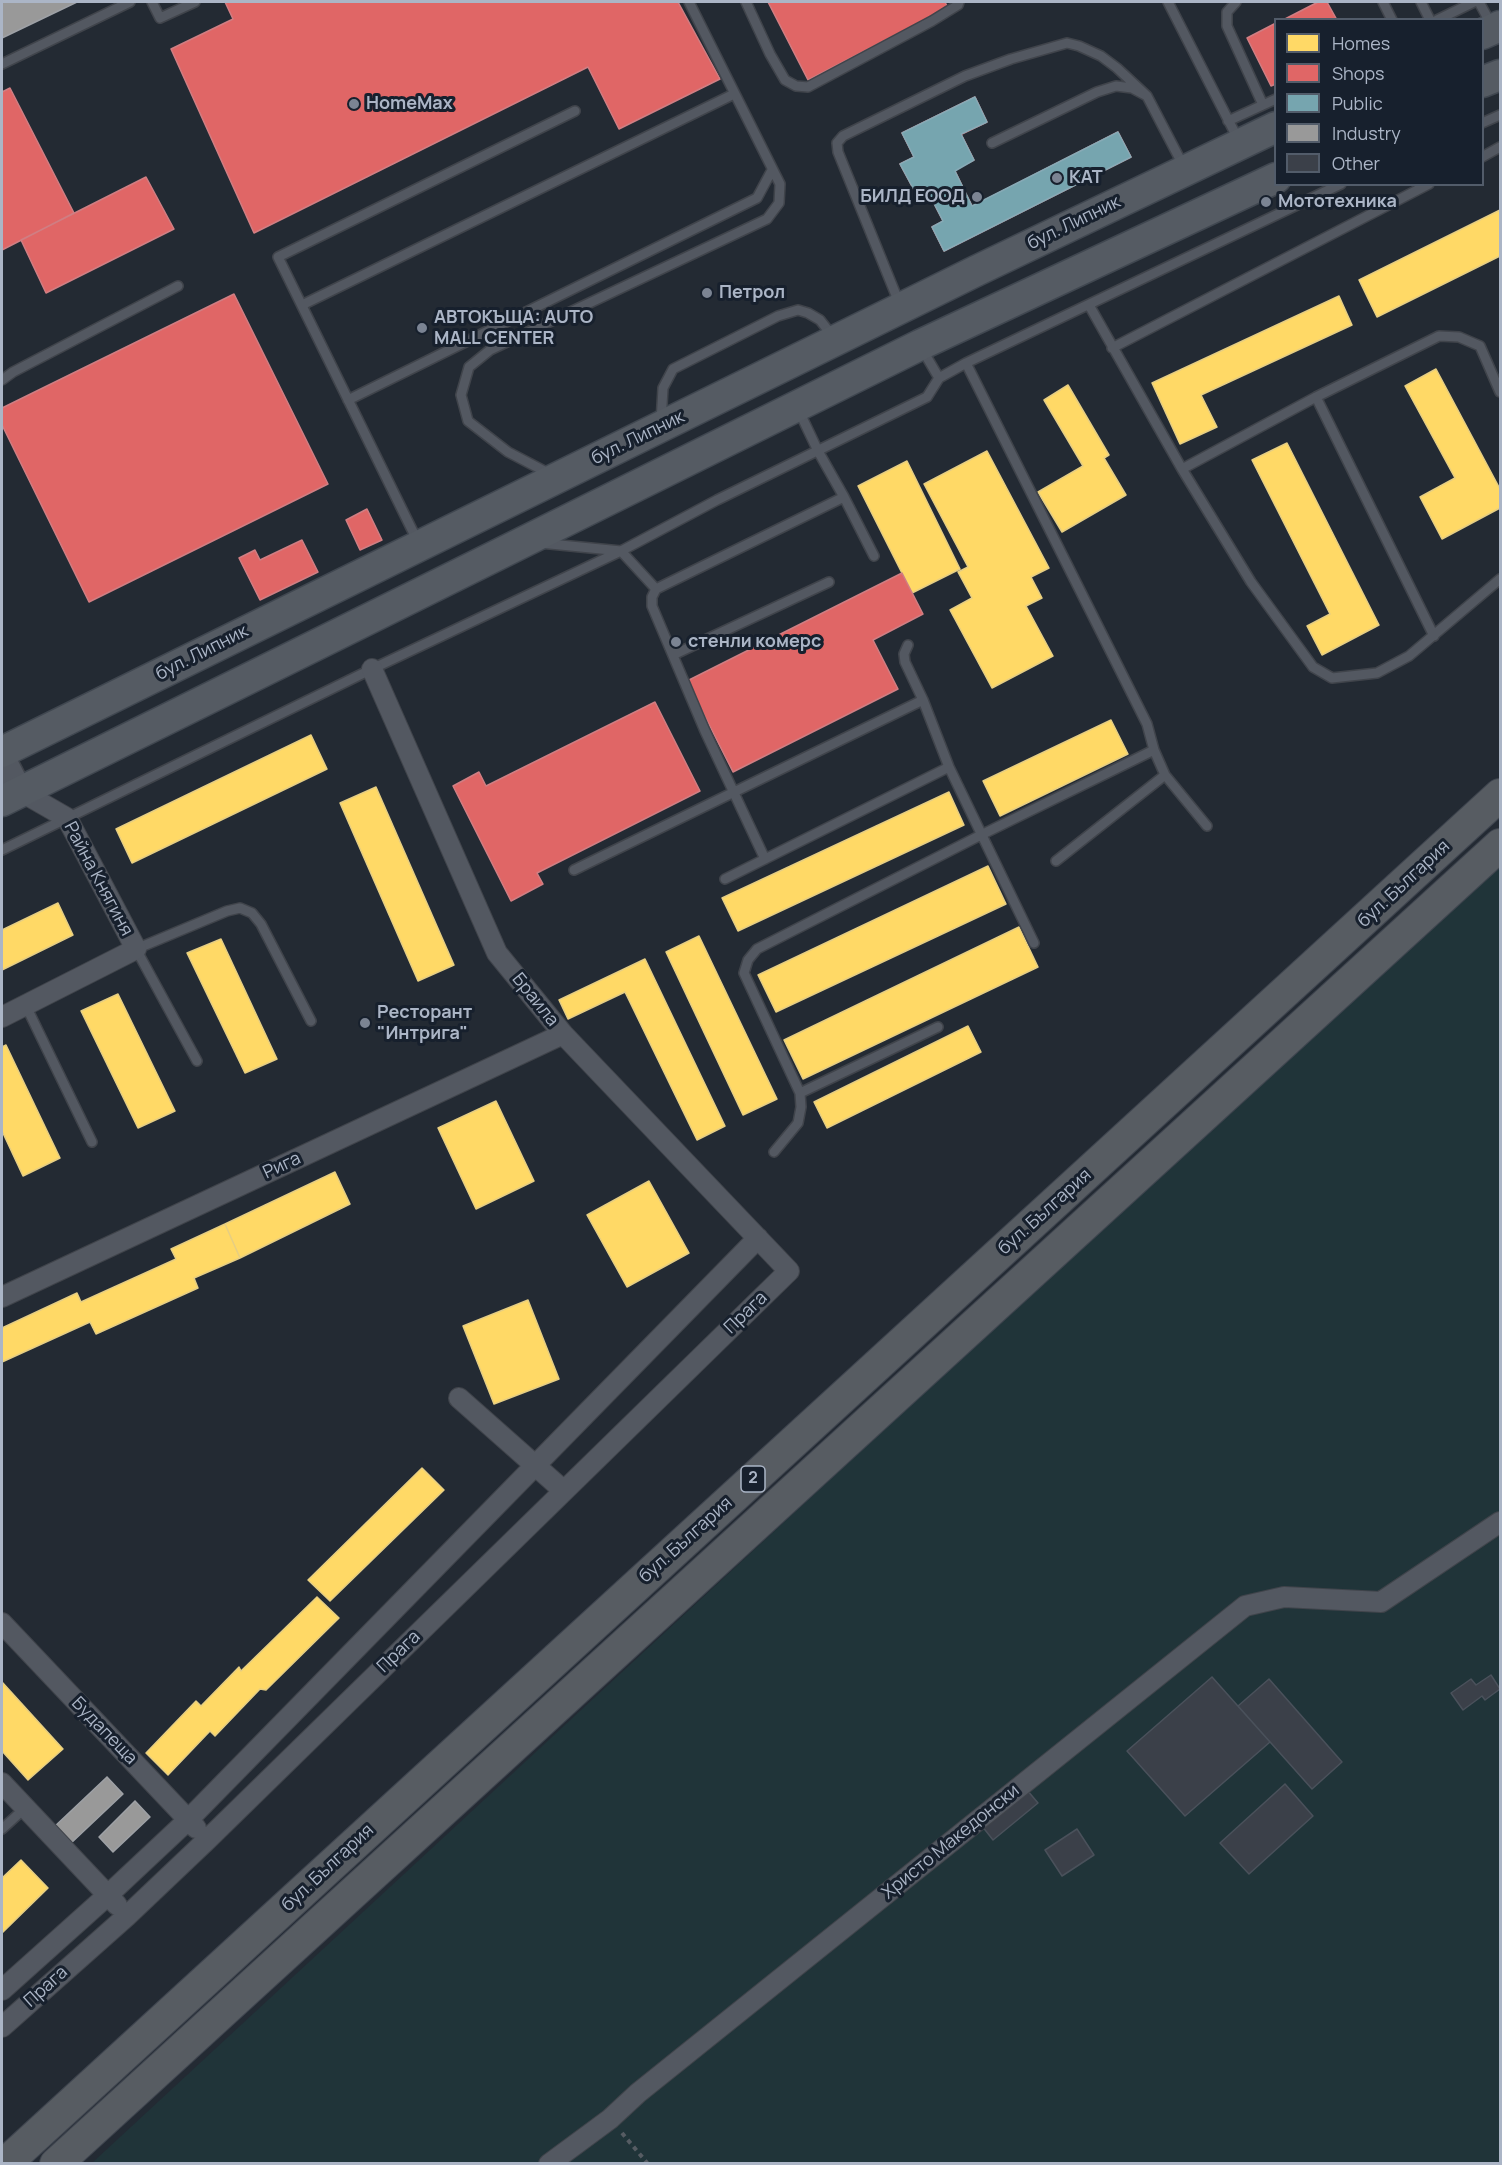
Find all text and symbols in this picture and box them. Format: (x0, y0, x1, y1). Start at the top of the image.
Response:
legend (1274, 18, 1484, 186)
text: Homes (1332, 31, 1390, 55)
text: Shops (1332, 61, 1384, 85)
text: Public (1332, 91, 1383, 115)
place label: HomeMax (366, 93, 453, 115)
marker: HomeMax (347, 97, 361, 111)
text: Industry (1332, 121, 1401, 145)
text: Other (1332, 151, 1380, 175)
place label: КАТ (1069, 167, 1103, 189)
marker: КАТ (1050, 171, 1064, 185)
place label: БИЛД ЕООД (860, 186, 965, 208)
marker: БИЛД ЕООД (970, 190, 984, 204)
street label: бул. Липник (1024, 191, 1124, 255)
place label: Мототехника (1278, 191, 1397, 213)
marker: Мототехника (1259, 195, 1273, 209)
place label: Петрол (719, 282, 785, 304)
marker: Петрол (700, 286, 714, 300)
place label: АВТОКЪЩА: AUTO MALL CENTER (434, 307, 593, 350)
marker: АВТОКЪЩА: AUTO MALL CENTER (415, 321, 429, 335)
street label: бул. Липник (588, 406, 688, 470)
street label: бул. Липник (152, 621, 252, 685)
place label: стенли комерс (688, 631, 821, 653)
marker: стенли комерс (669, 635, 683, 649)
street label: Райна Княгиня (59, 818, 137, 940)
street label: бул. България (1354, 836, 1454, 932)
street label: Браила (507, 969, 563, 1031)
place label: Ресторант "Интрига" (377, 1002, 472, 1044)
marker: Ресторант "Интрига" (358, 1016, 372, 1030)
street label: Рига (260, 1148, 304, 1184)
street label: бул. България (994, 1165, 1096, 1259)
street label: Прага (720, 1287, 772, 1339)
road number: 2 (741, 1466, 765, 1492)
street label: бул. България (635, 1493, 737, 1587)
street label: Прага (373, 1626, 425, 1678)
street label: Будапеща (67, 1693, 141, 1769)
street label: Христо Македонски (878, 1780, 1024, 1904)
street label: бул. България (278, 1820, 378, 1916)
street label: Прага (20, 1962, 72, 2012)

